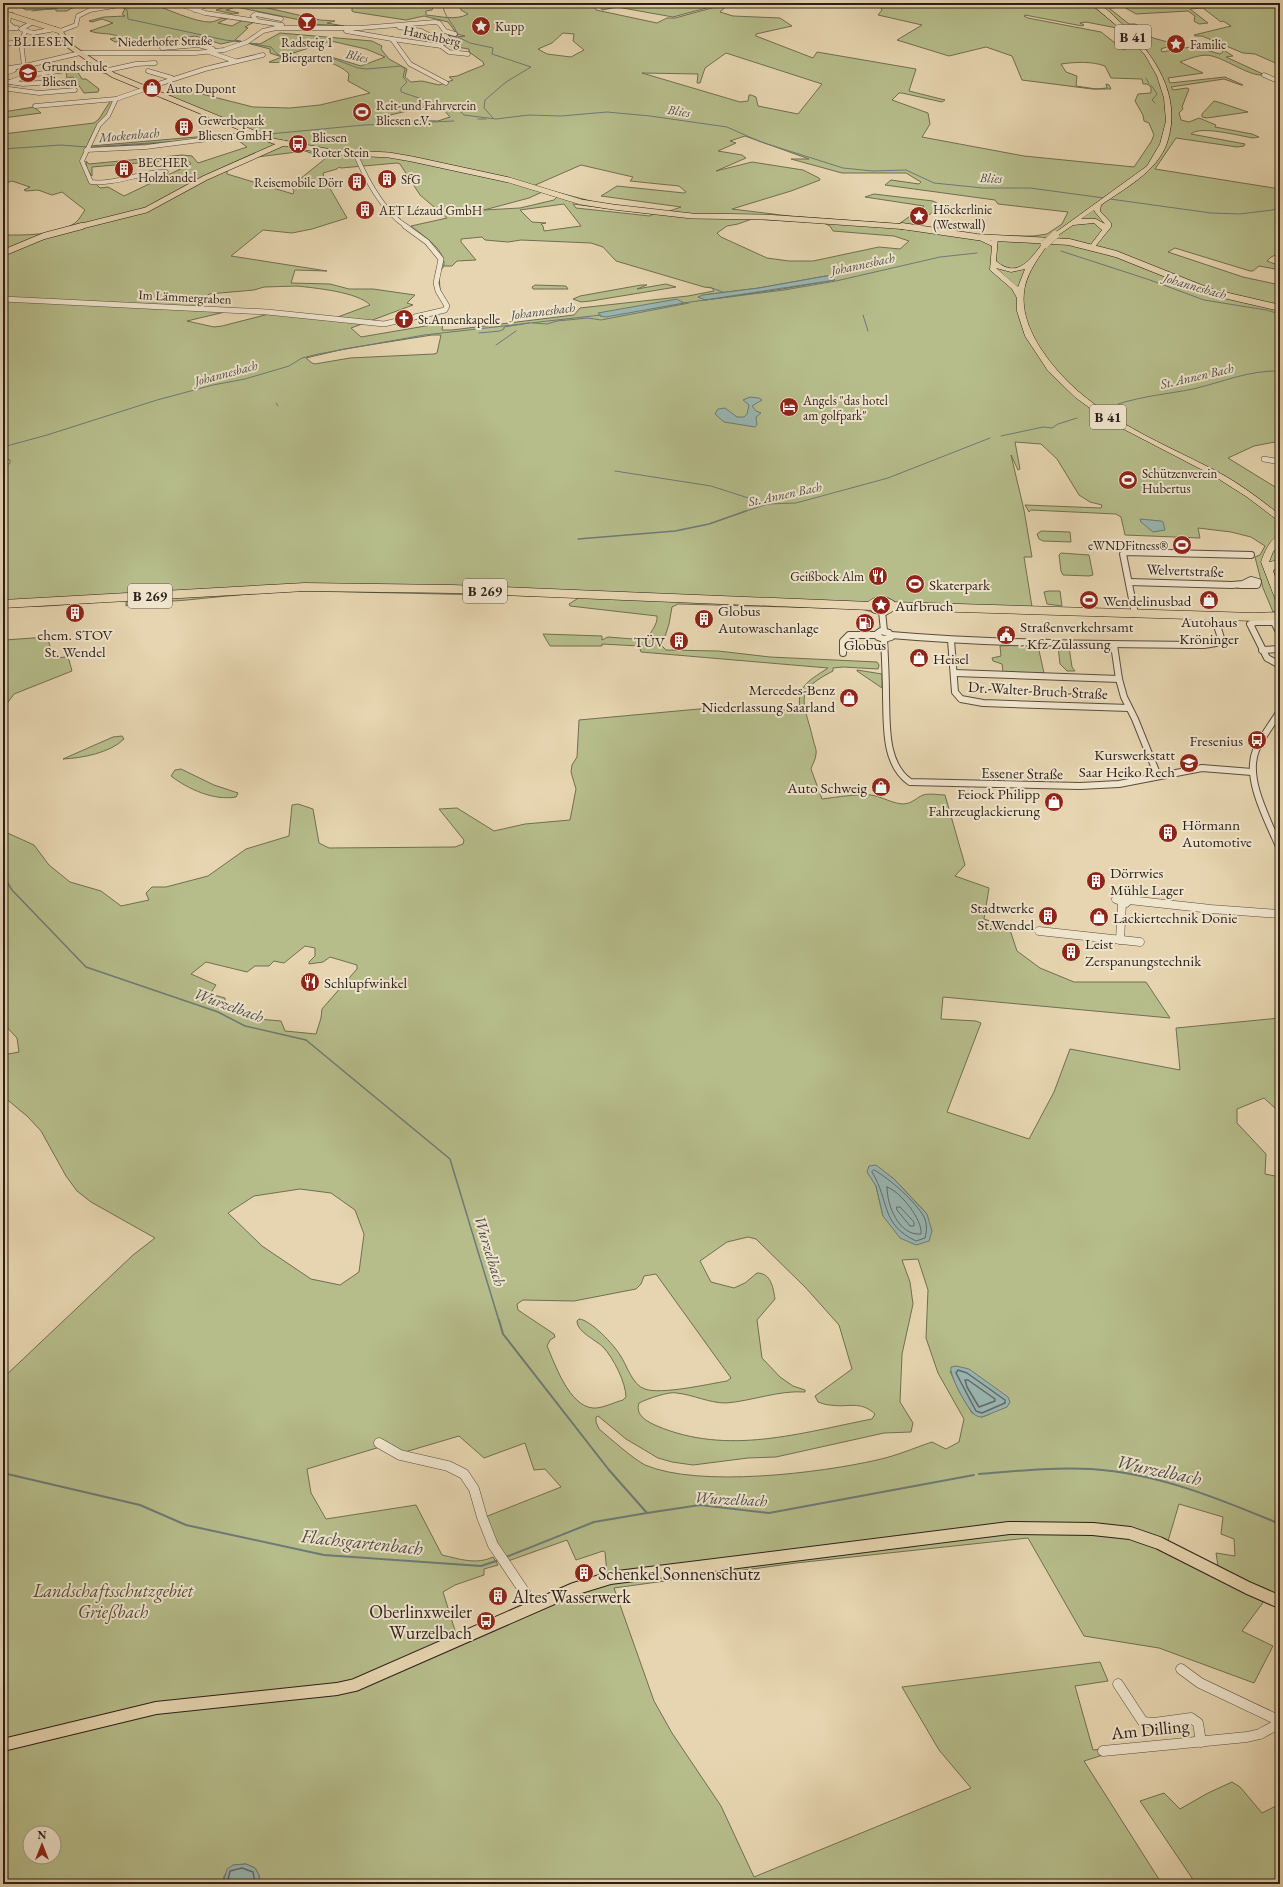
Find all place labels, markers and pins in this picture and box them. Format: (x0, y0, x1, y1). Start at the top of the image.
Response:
bar icon: Radsteig 1 Biergarten (296, 11, 318, 33)
place icon: Kupp (470, 15, 492, 37)
place label: Kupp (495, 18, 524, 35)
place icon: Familie (1165, 33, 1187, 55)
place label: Radsteig 1 Biergarten (281, 34, 333, 66)
place label: Familie (1190, 36, 1226, 53)
place label: Grundschule Bliesen (42, 58, 107, 90)
school or university icon: Grundschule Bliesen (17, 62, 39, 84)
shop icon: Auto Dupont (141, 77, 163, 99)
place label: Auto Dupont (165, 80, 236, 97)
place label: Reit-und Fahrverein Bliesen e.V. (376, 97, 477, 129)
sports icon: Reit-und Fahrverein Bliesen e.V. (351, 101, 373, 123)
place label: Gewerbepark Bliesen GmbH (198, 112, 273, 144)
building icon: Gewerbepark Bliesen GmbH (173, 116, 195, 138)
place label: Bliesen Roter Stein (312, 129, 369, 161)
bus stop icon: Bliesen Roter Stein (287, 133, 309, 155)
place label: BECHER Holzhandel (138, 154, 196, 186)
building icon: BECHER Holzhandel (113, 158, 135, 180)
building icon: SfG (376, 168, 398, 190)
building icon: Reisemobile Dörr (346, 171, 368, 193)
place label: SfG (401, 171, 421, 188)
place label: Reisemobile Dörr (254, 174, 344, 191)
building icon: AET Lézaud GmbH (354, 199, 376, 221)
place label: Höckerlinie (Westwall) (933, 201, 992, 233)
place label: AET Lézaud GmbH (378, 202, 483, 219)
place icon: Höckerlinie (Westwall) (908, 205, 930, 227)
church icon: St.Annenkapelle (393, 308, 415, 330)
place label: St.Annenkapelle (418, 311, 500, 328)
place label: Angels "das hotel am golfpark" (802, 392, 888, 424)
hotel icon: Angels "das hotel am golfpark" (778, 396, 800, 418)
place label: Schützenverein Hubertus (1142, 465, 1218, 497)
sports icon: Schützenverein Hubertus (1117, 469, 1139, 491)
sports icon: eWNDFitness® (1171, 534, 1193, 556)
place label: eWNDFitness® (1088, 537, 1168, 554)
restaurant icon: Geißbock Alm (867, 565, 889, 587)
place label: Geißbock Alm (790, 568, 864, 585)
sports icon: Skaterpark (904, 573, 926, 595)
place label: Skaterpark (929, 575, 991, 594)
sports icon: Wendelinusbad (1078, 589, 1100, 611)
shop icon: Autohaus Kröninger (1198, 589, 1220, 611)
place label: Wendelinusbad (1103, 591, 1192, 610)
place icon: Aufbruch (870, 594, 892, 616)
place label: Aufbruch (894, 596, 954, 615)
place label: Globus Autowaschanlage (717, 601, 819, 637)
building icon: ehem. STOV St. Wendel (64, 602, 86, 624)
building icon: Globus Autowaschanlage (693, 608, 715, 630)
fuel station icon: Globus (854, 612, 876, 634)
place label: Autohaus Kröninger (1179, 612, 1239, 648)
place label: Straßenverkehrsamt - Kfz-Zulassung (1020, 617, 1134, 653)
public building icon: Straßenverkehrsamt - Kfz-Zulassung (995, 624, 1017, 646)
place label: ehem. STOV St. Wendel (37, 625, 114, 661)
building icon: TÜV (668, 630, 690, 652)
place label: TÜV (634, 632, 666, 651)
place label: Globus (844, 635, 886, 654)
shop icon: Heisel (908, 647, 930, 669)
place label: Heisel (933, 649, 969, 668)
place label: Mercedes-Benz Niederlassung Saarland (702, 680, 835, 716)
shop icon: Mercedes-Benz Niederlassung Saarland (838, 687, 860, 709)
bus stop icon: Fresenius (1246, 729, 1268, 751)
place label: Fresenius (1189, 731, 1243, 750)
place label: Kurswerkstatt Saar Heiko Rech (1079, 745, 1175, 781)
school or university icon: Kurswerkstatt Saar Heiko Rech (1178, 752, 1200, 774)
shop icon: Auto Schweig (870, 776, 892, 798)
place label: Auto Schweig (786, 778, 867, 797)
place label: Feiock Philipp Fahrzeuglackierung (929, 784, 1040, 820)
shop icon: Feiock Philipp Fahrzeuglackierung (1043, 791, 1065, 813)
place label: Hörmann Automotive (1181, 815, 1252, 851)
building icon: Hörmann Automotive (1157, 822, 1179, 844)
place label: Dörrwies Mühle Lager (1110, 863, 1184, 899)
building icon: Dörrwies Mühle Lager (1085, 870, 1107, 892)
place label: Stadtwerke St.Wendel (970, 898, 1034, 934)
building icon: Stadtwerke St.Wendel (1037, 905, 1059, 927)
shop icon: Lackiertechnik Donie (1088, 906, 1110, 928)
place label: Lackiertechnik Donie (1113, 908, 1238, 927)
place label: Leist Zerspanungstechnik (1085, 934, 1202, 970)
building icon: Leist Zerspanungstechnik (1060, 941, 1082, 963)
restaurant icon: Schlupfwinkel (299, 971, 321, 993)
place label: Schlupfwinkel (324, 973, 408, 992)
building icon: Schenkel Sonnenschutz (573, 1562, 595, 1584)
place label: Schenkel Sonnenschutz (598, 1562, 760, 1585)
building icon: Altes Wasserwerk (487, 1585, 509, 1607)
place label: Altes Wasserwerk (511, 1585, 631, 1608)
place label: Oberlinxweiler Wurzelbach (369, 1600, 472, 1644)
bus stop icon: Oberlinxweiler Wurzelbach (475, 1610, 497, 1632)

